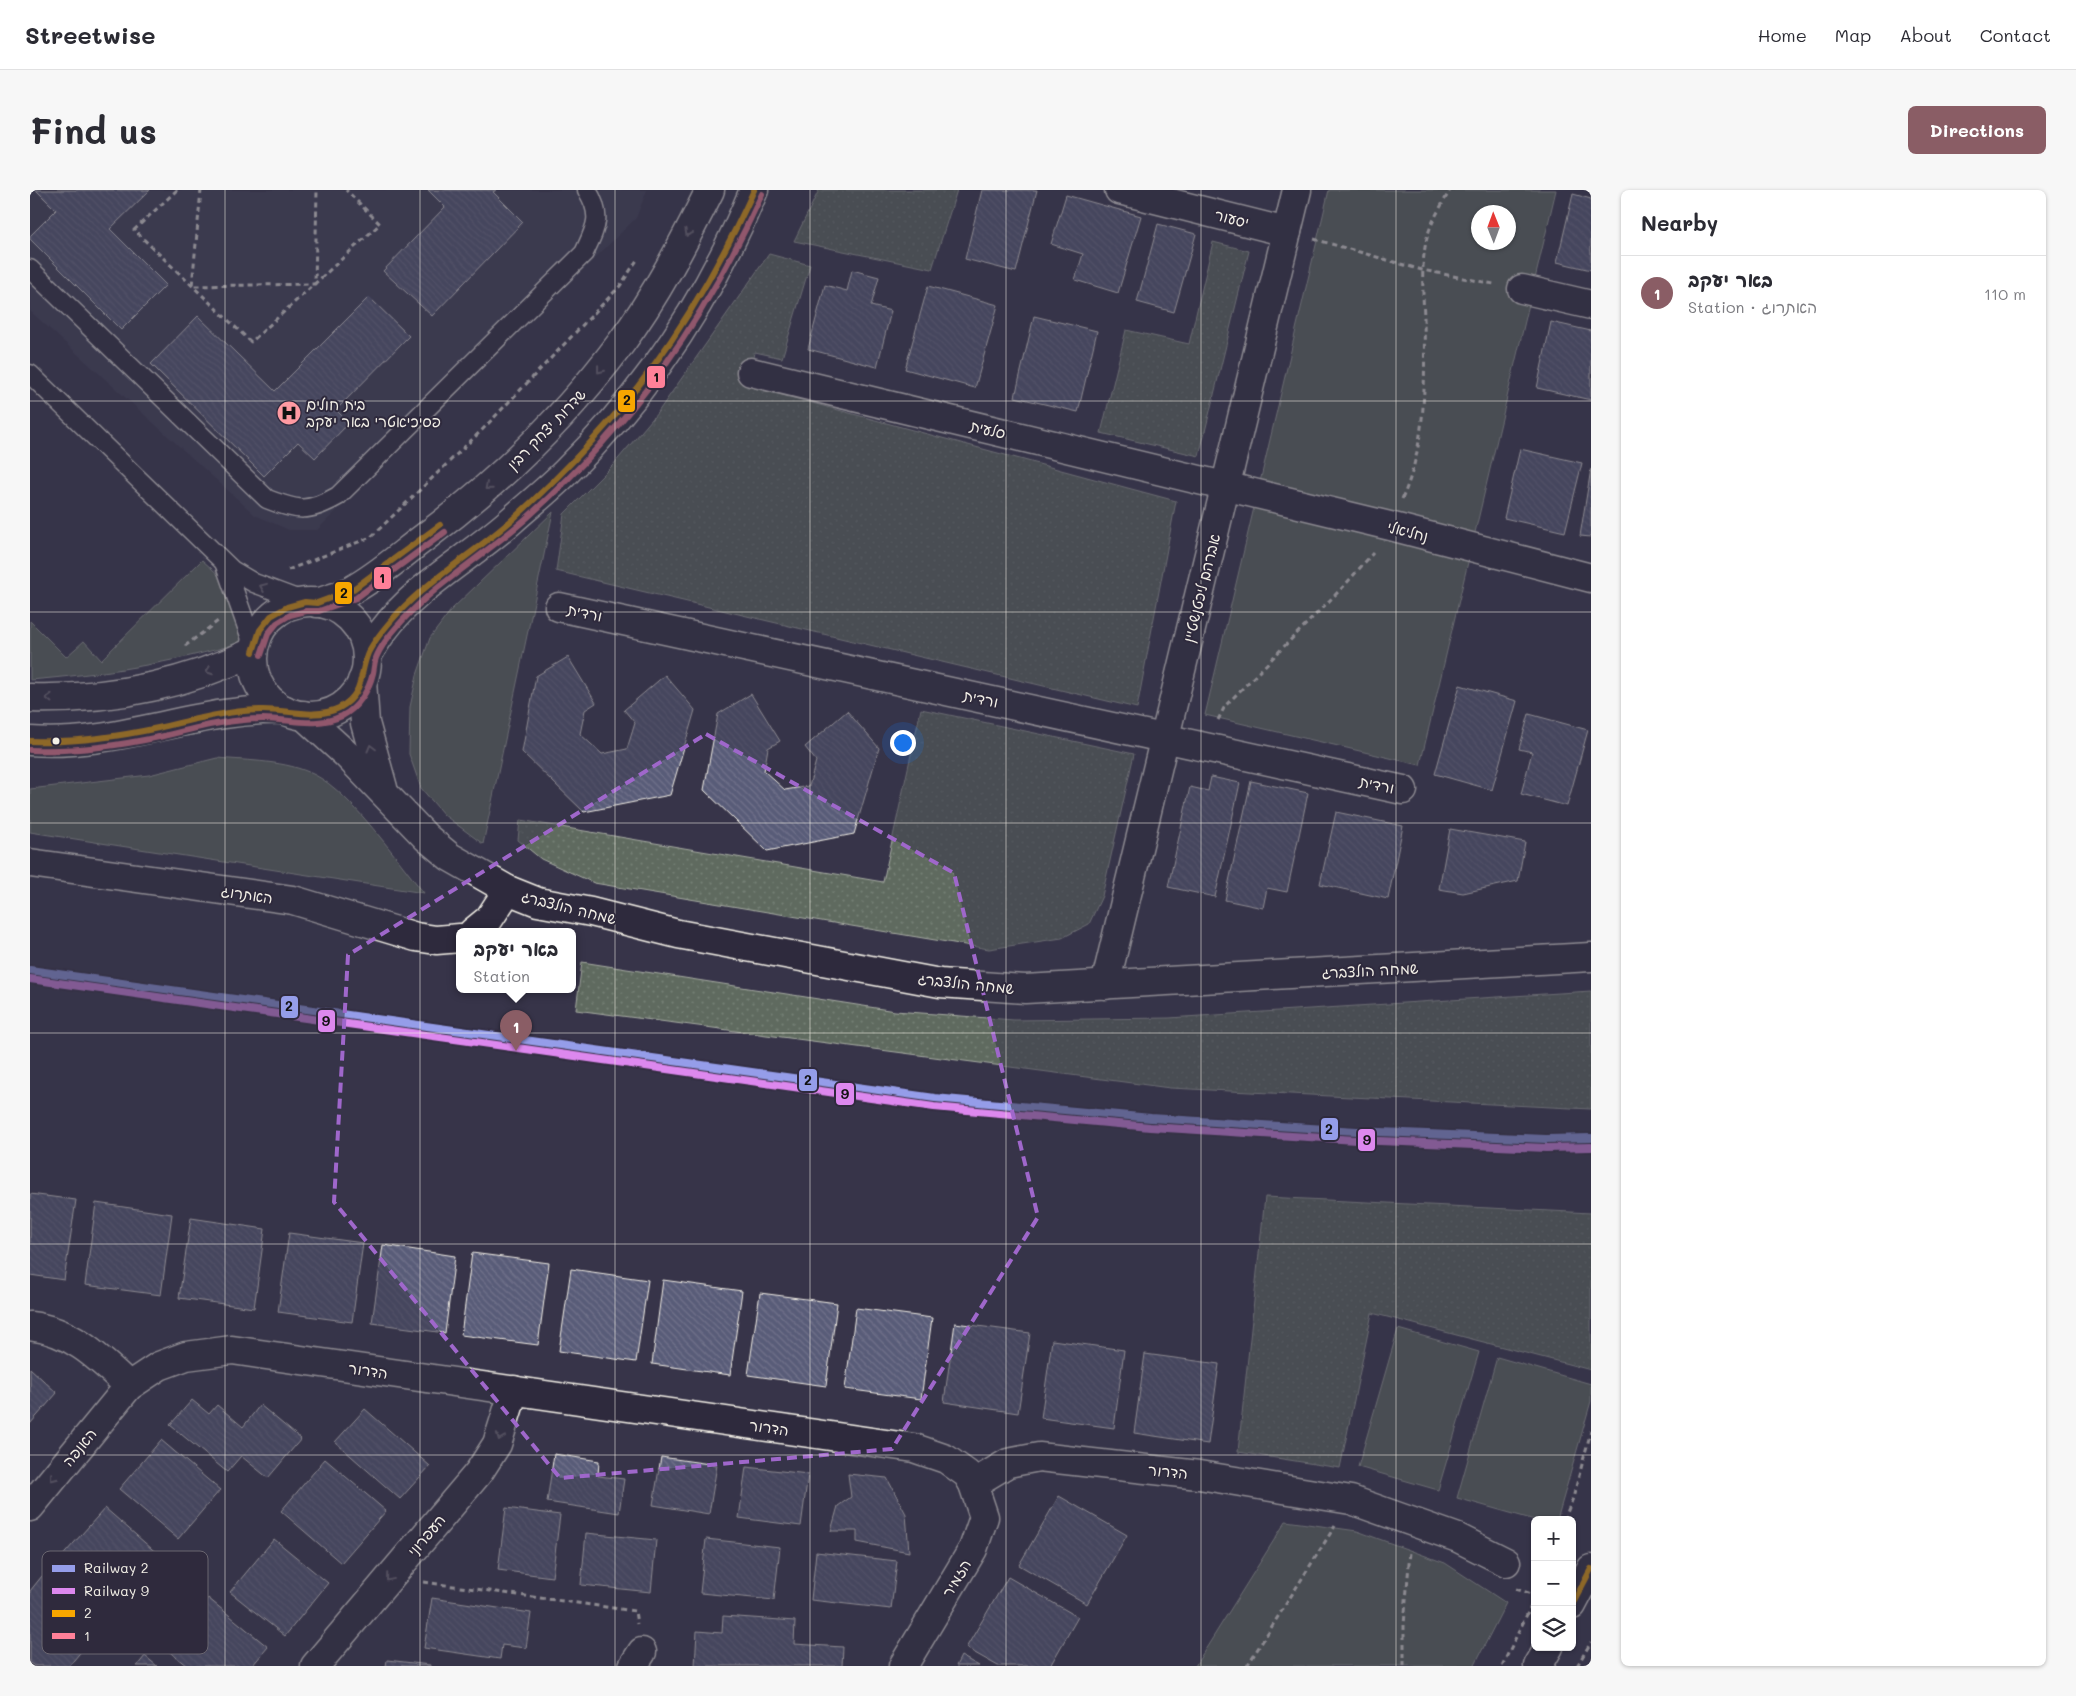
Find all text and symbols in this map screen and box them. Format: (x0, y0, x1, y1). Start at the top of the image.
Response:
text: Streetwise (25, 19, 155, 50)
text: Home (1758, 23, 1807, 47)
text: Map (1835, 23, 1871, 47)
text: About (1899, 23, 1952, 47)
text: Contact (1980, 23, 2051, 47)
button: Directions (1908, 106, 2046, 154)
text: Find us (30, 107, 157, 153)
street label: יסעור (1213, 204, 1251, 232)
north arrow (1471, 205, 1516, 250)
text: Nearby (1641, 209, 1718, 236)
one-way arrow (684, 228, 694, 237)
text: באר יעקב (1688, 267, 1773, 292)
text: 1 (1653, 283, 1661, 304)
text: 110 m (1984, 283, 2026, 304)
text: Station · האתרוג (1688, 296, 1817, 317)
one-way arrow (598, 364, 606, 373)
line badge: 1 (646, 365, 666, 389)
text: 1 (653, 367, 659, 386)
street label: שדרות יצחק רבין (502, 384, 590, 474)
line badge: 2 (617, 389, 636, 413)
text: 2 (623, 390, 631, 409)
place label: בית חולים פסיכיאטרי באר יעקב (306, 394, 441, 431)
hospital icon: בית חולים פסיכיאטרי באר יעקב (276, 400, 302, 426)
street label: סלעית (967, 415, 1008, 443)
one-way arrow (484, 481, 493, 490)
street label: נחליאלי (1385, 516, 1431, 546)
street label: אברהם ליכטנשטיין (1178, 531, 1224, 644)
line badge: 1 (373, 566, 392, 590)
text: 1 (379, 568, 385, 587)
line badge: 2 (334, 581, 353, 605)
one-way arrow (259, 583, 268, 593)
text: 2 (340, 583, 348, 602)
street label: ורדית (565, 598, 604, 625)
one-way arrow (205, 665, 214, 675)
street label: ורדית (961, 684, 1000, 711)
one-way arrow (45, 693, 53, 704)
your location (890, 730, 916, 756)
unlabelled marker (51, 736, 61, 746)
one-way arrow (366, 744, 376, 752)
street label: ורדית (1357, 770, 1396, 797)
street label: האתרוג (220, 880, 274, 908)
street label: שמחה הולצברג (520, 886, 619, 929)
popup (456, 928, 576, 993)
text: באר יעקב (474, 936, 558, 961)
street label: שמחה הולצברג (1321, 957, 1419, 983)
text: Station (474, 965, 530, 986)
street label: שמחה הולצברג (917, 968, 1016, 998)
line badge: 2 (280, 995, 299, 1019)
text: 2 (285, 996, 293, 1015)
line badge: 9 (317, 1009, 336, 1033)
pin: 1 (500, 1010, 532, 1051)
text: 9 (322, 1011, 331, 1030)
line badge: 2 (798, 1068, 818, 1092)
text: 2 (804, 1070, 812, 1089)
line badge: 9 (835, 1082, 855, 1106)
text: 9 (841, 1084, 850, 1103)
line badge: 2 (1320, 1117, 1339, 1141)
text: 2 (1325, 1119, 1333, 1138)
line badge: 9 (1357, 1128, 1376, 1152)
text: 9 (1363, 1130, 1372, 1149)
street label: הדרור (347, 1357, 389, 1383)
street label: הדרור (748, 1414, 790, 1440)
street label: האנפה (58, 1424, 100, 1470)
one-way arrow (496, 1432, 506, 1441)
street label: הדרור (1147, 1459, 1189, 1483)
one-way arrow (51, 1472, 59, 1481)
street label: העפרוני (403, 1510, 449, 1560)
map controls (1531, 1516, 1576, 1651)
button: + (1531, 1516, 1576, 1561)
legend (42, 1551, 208, 1654)
street label: הזמיר (937, 1555, 975, 1601)
text: Railway 2 (84, 1558, 149, 1577)
button: − (1531, 1561, 1576, 1606)
one-way arrow (386, 1573, 395, 1582)
text: Railway 9 (84, 1581, 149, 1600)
text: 2 (84, 1603, 92, 1622)
button: layers (1531, 1606, 1576, 1651)
text: 1 (84, 1626, 90, 1645)

